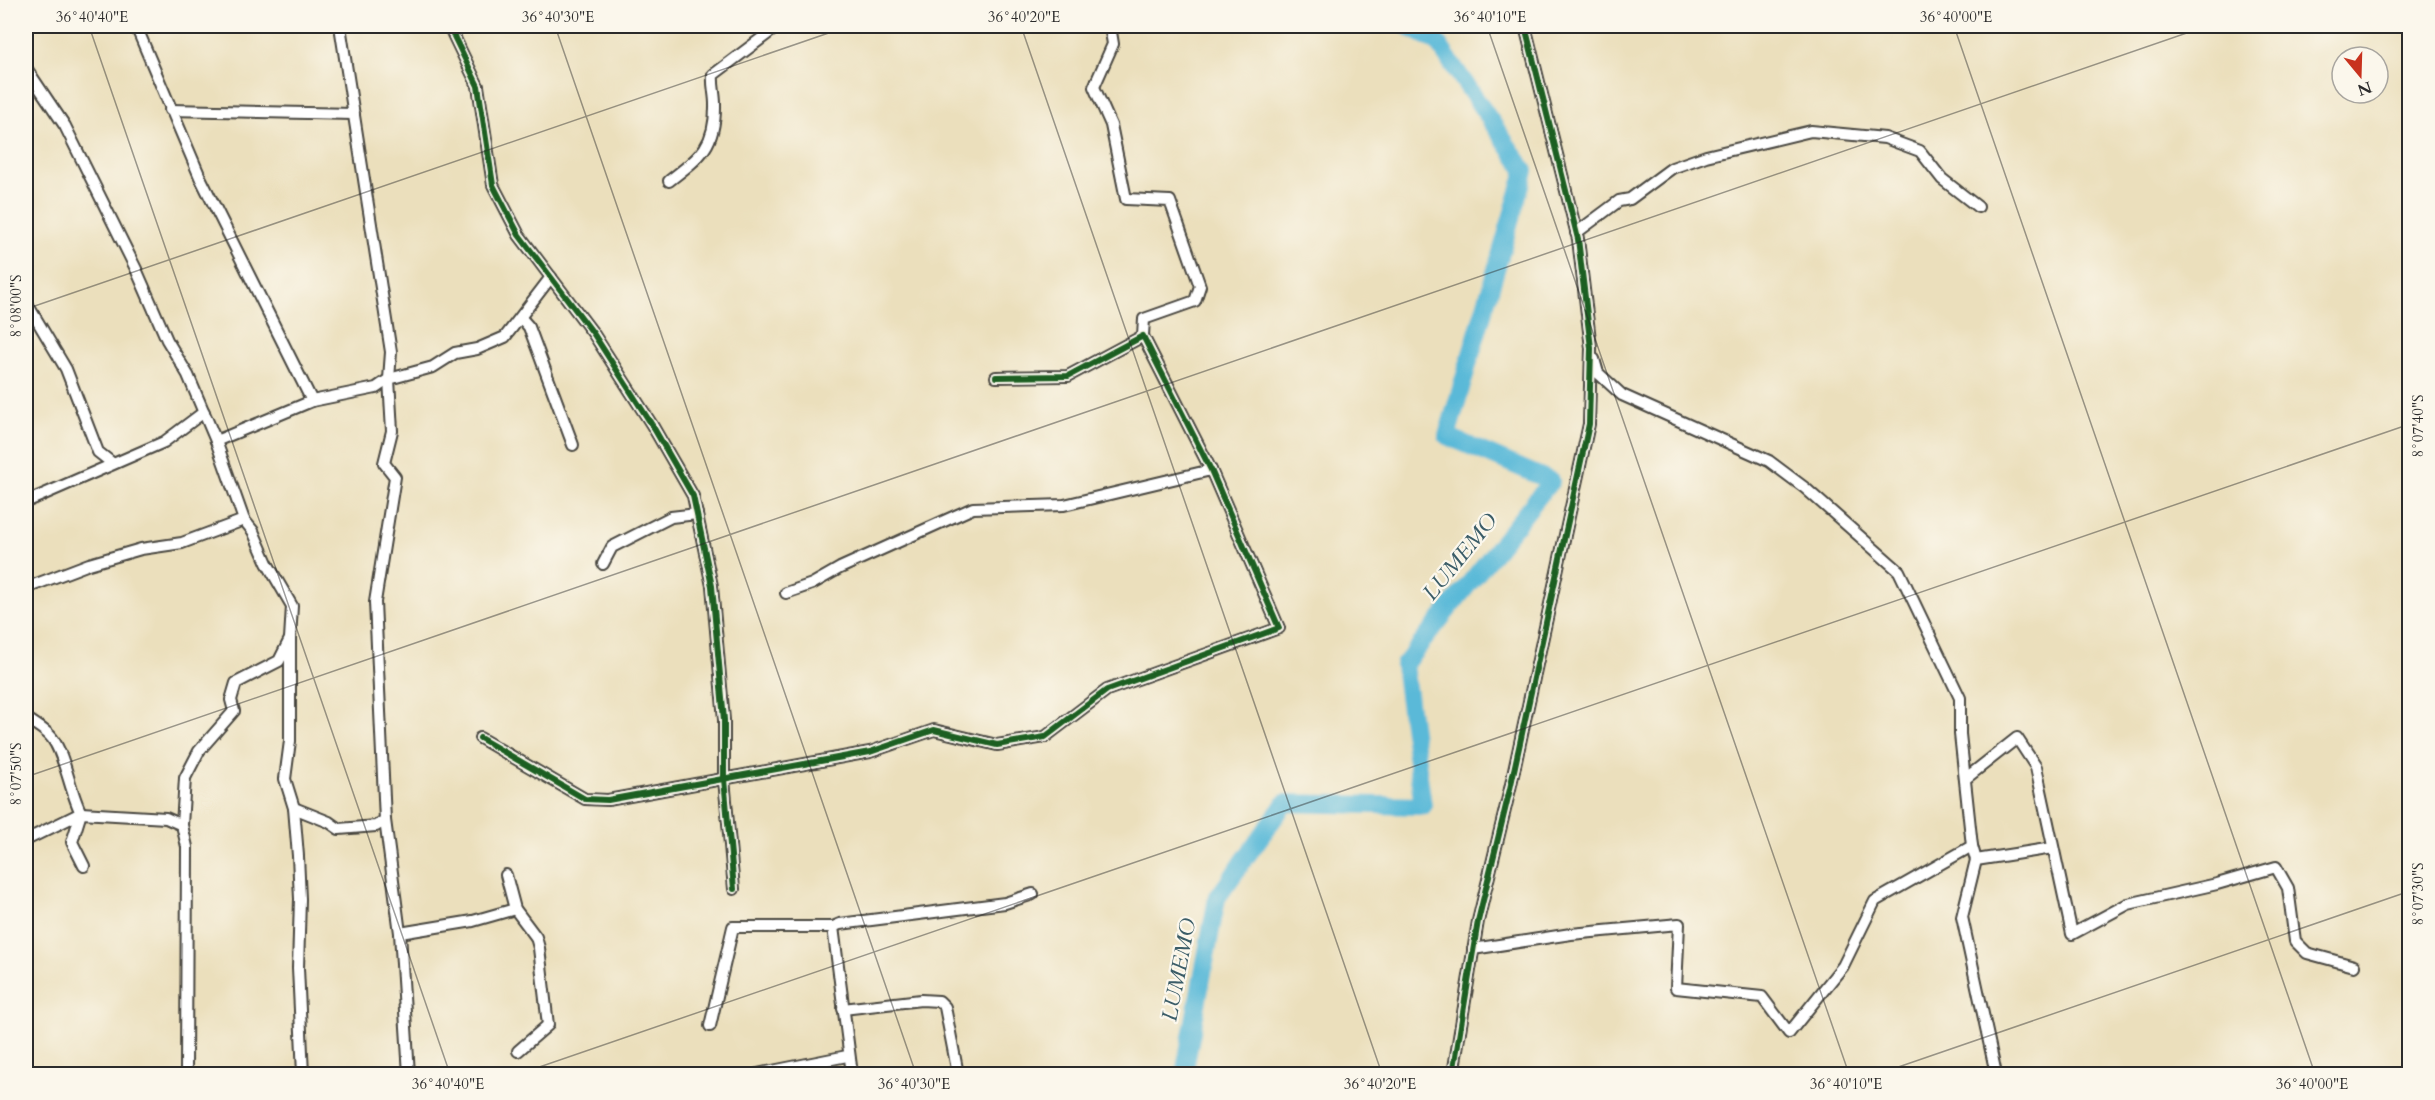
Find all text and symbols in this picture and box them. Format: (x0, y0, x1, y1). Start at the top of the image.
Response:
text: 36°40'40"E (56, 7, 128, 27)
text: 36°40'30"E (522, 7, 594, 27)
text: 36°40'20"E (988, 7, 1060, 27)
text: 36°40'10"E (1454, 7, 1526, 27)
text: 36°40'00"E (1920, 7, 1992, 27)
north arrow (2330, 45, 2390, 105)
text: N (2354, 76, 2375, 101)
text: 8°08'00"S (6, 274, 26, 338)
text: 8°07'40"S (2408, 394, 2428, 458)
water label: LUMEMO (1416, 507, 1505, 607)
text: 8°07'50"S (6, 742, 26, 806)
text: 8°07'30"S (2408, 862, 2428, 926)
water label: LUMEMO (1154, 916, 1204, 1024)
text: 36°40'40"E (412, 1074, 484, 1094)
text: 36°40'30"E (878, 1074, 950, 1094)
text: 36°40'20"E (1344, 1074, 1416, 1094)
text: 36°40'10"E (1810, 1074, 1882, 1094)
text: 36°40'00"E (2276, 1074, 2348, 1094)

